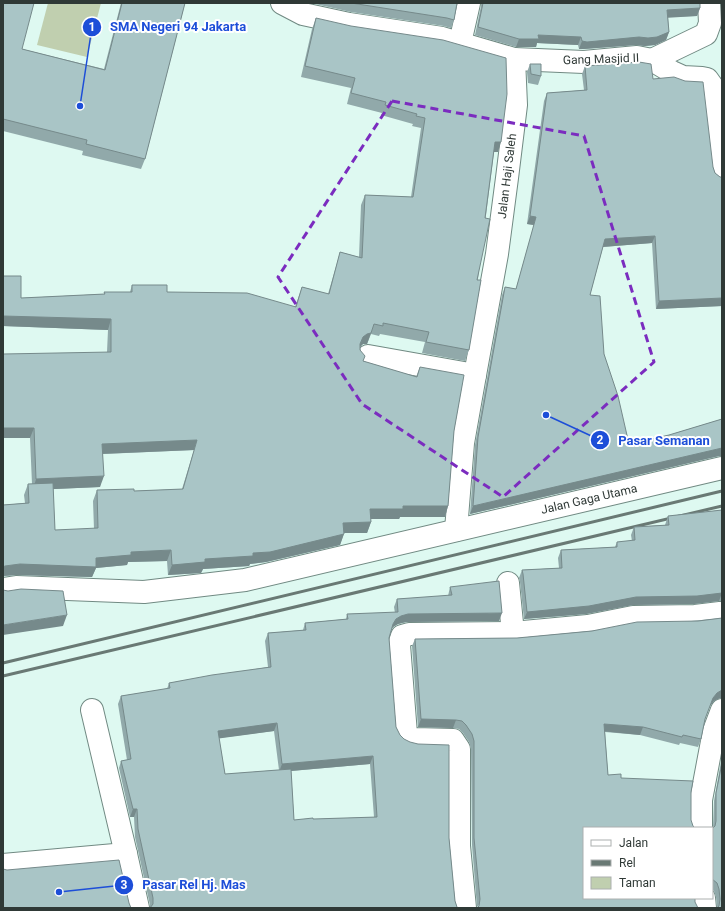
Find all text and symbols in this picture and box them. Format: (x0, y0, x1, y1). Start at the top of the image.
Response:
callout: SMA Negeri 94 Jakarta (82, 14, 254, 39)
text: SMA Negeri 94 Jakarta (110, 19, 246, 34)
text: 1 (89, 20, 95, 34)
street label: Gang Masjid II (563, 51, 639, 67)
street label: Jalan Haji Saleh (495, 133, 519, 219)
callout: Pasar Semanan (590, 427, 718, 452)
text: 2 (597, 433, 604, 447)
text: Pasar Semanan (618, 433, 710, 448)
street label: Jalan Gaga Utama (539, 481, 639, 517)
legend (583, 827, 713, 899)
text: Jalan (619, 836, 648, 850)
text: Rel (619, 856, 636, 870)
callout: Pasar Rel Hj. Mas (114, 872, 254, 897)
text: Taman (619, 876, 656, 890)
text: Pasar Rel Hj. Mas (142, 877, 246, 892)
text: 3 (121, 878, 128, 892)

